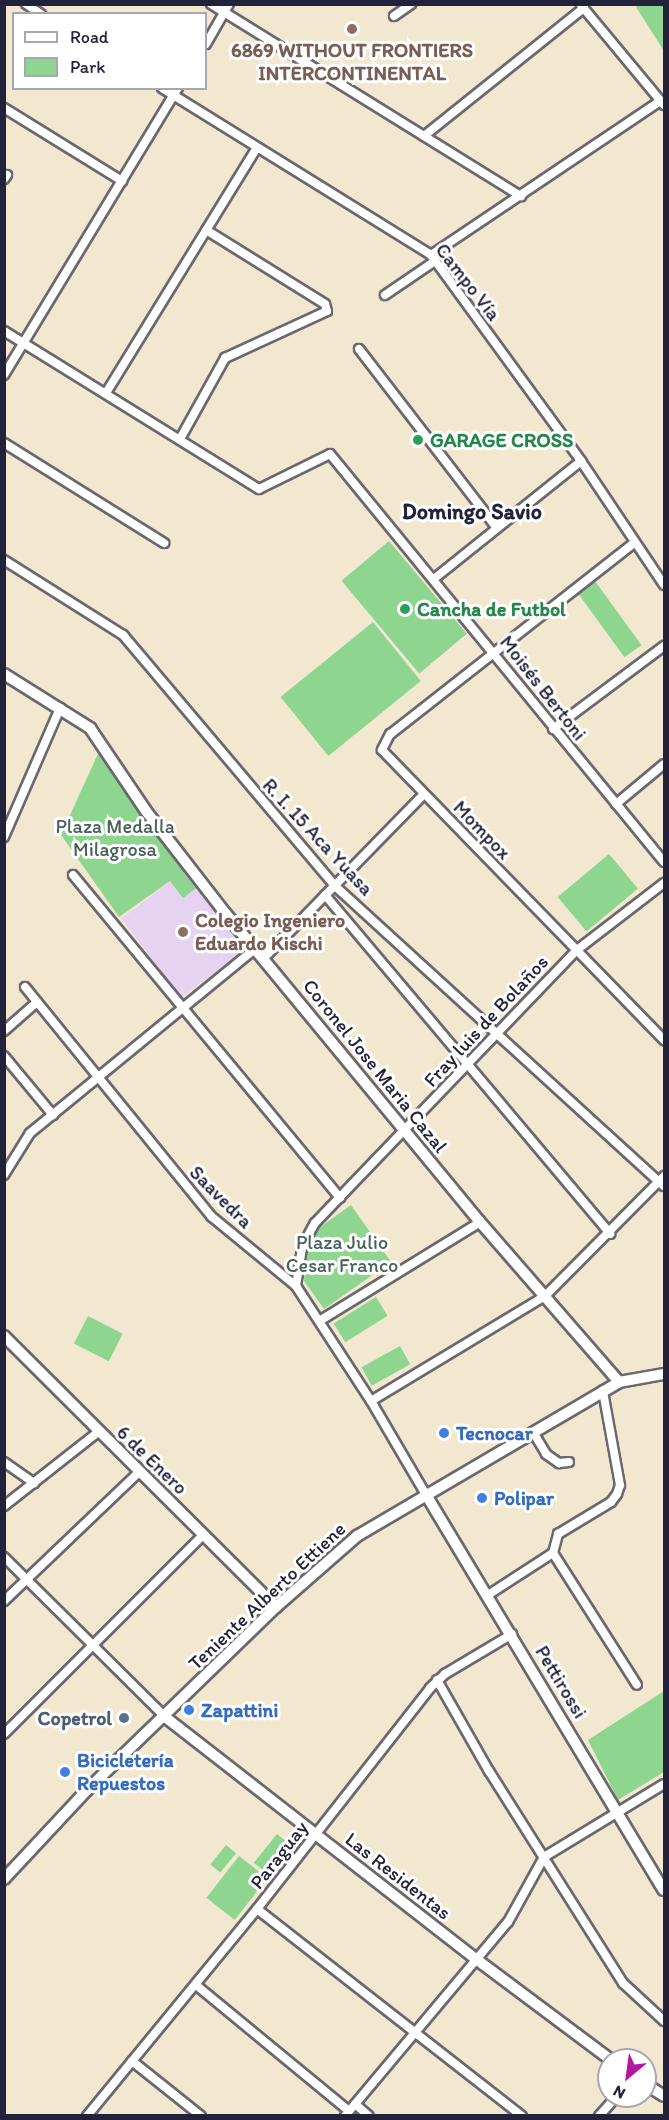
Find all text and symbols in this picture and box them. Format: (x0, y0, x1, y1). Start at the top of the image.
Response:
legend (12, 12, 207, 90)
marker: 6869 WITHOUT FRONTIERS INTERCONTINENTAL (345, 22, 359, 36)
text: Road (70, 26, 109, 48)
place label: 6869 WITHOUT FRONTIERS INTERCONTINENTAL (231, 38, 473, 85)
text: Park (70, 56, 105, 78)
street label: Campo Vía (430, 238, 506, 326)
place label: GARAGE CROSS (430, 428, 573, 452)
marker: GARAGE CROSS (411, 433, 425, 447)
district label: Domingo Savio (402, 499, 542, 525)
place label: Cancha de Futbol (417, 597, 566, 621)
marker: Cancha de Futbol (398, 602, 412, 616)
street label: Moisés Bertoni (494, 630, 592, 746)
street label: R. I. 15 Aca Yuasa (258, 774, 378, 900)
street label: Mompox (448, 796, 516, 864)
park label: Plaza Medalla Milagrosa (56, 815, 174, 862)
place label: Colegio Ingeniero Eduardo Kischi (195, 909, 346, 956)
marker: Colegio Ingeniero Eduardo Kischi (176, 925, 190, 939)
street label: Fray luis de Bolaños (419, 950, 553, 1092)
street label: Coronel Jose Maria Cazal (298, 974, 452, 1158)
street label: Saavedra (184, 1160, 258, 1234)
park label: Plaza Julio Cesar Franco (286, 1231, 398, 1278)
street label: 6 de Enero (111, 1420, 193, 1500)
place label: Tecnocar (456, 1421, 533, 1445)
marker: Tecnocar (437, 1426, 451, 1440)
place label: Polipar (494, 1486, 554, 1510)
marker: Polipar (475, 1491, 489, 1505)
street label: Teniente Alberto Ettiene (183, 1517, 351, 1675)
street label: Pettirossi (530, 1641, 592, 1723)
place label: Zapattini (201, 1698, 278, 1722)
marker: Zapattini (182, 1703, 196, 1717)
place label: Copetrol (38, 1706, 112, 1730)
marker: Copetrol (117, 1711, 131, 1725)
place label: Bicicletería Repuestos (77, 1748, 173, 1795)
marker: Bicicletería Repuestos (58, 1765, 72, 1779)
street label: Paraguay (245, 1816, 313, 1894)
street label: Las Residentas (340, 1827, 456, 1925)
north arrow (597, 2048, 657, 2108)
text: N (610, 2082, 628, 2103)

